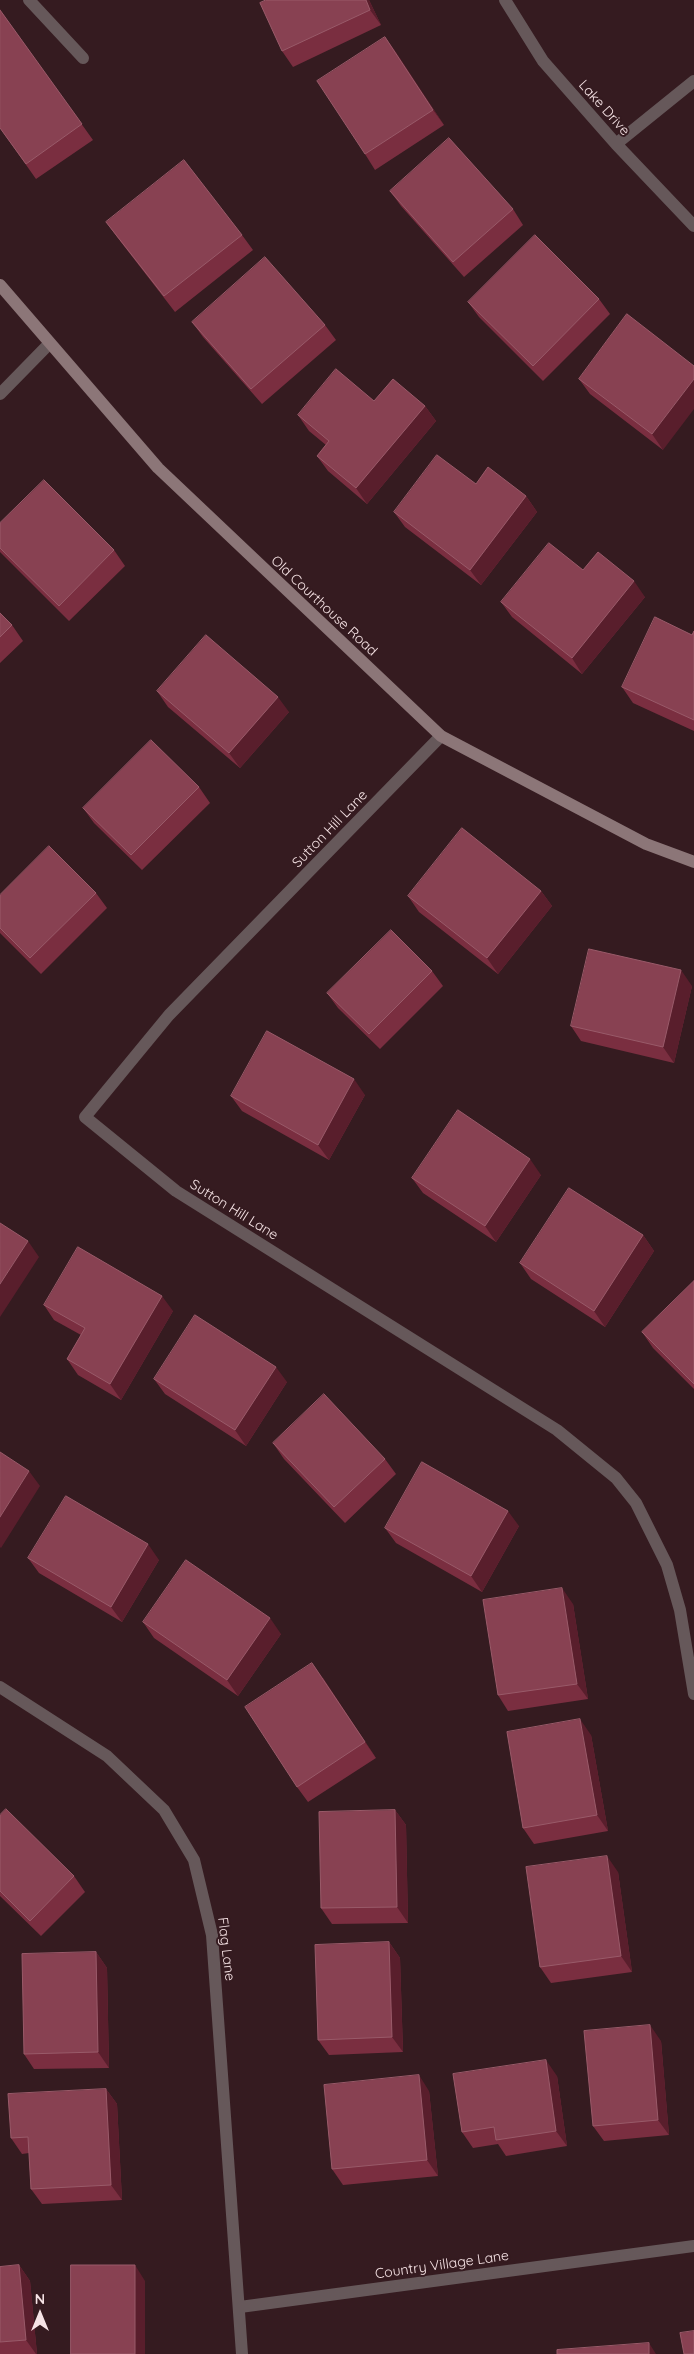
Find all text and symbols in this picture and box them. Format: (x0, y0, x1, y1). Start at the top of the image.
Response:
street label: Lake Drive (575, 77, 633, 139)
street label: Old Courthouse Road (267, 552, 381, 660)
street label: Sutton Hill Lane (289, 787, 371, 871)
street label: Sutton Hill Lane (187, 1176, 281, 1244)
street label: Flag Lane (214, 1916, 238, 1982)
street label: Country Village Lane (374, 2247, 510, 2283)
north arrow (15, 2289, 65, 2339)
text: N (35, 2290, 45, 2308)

